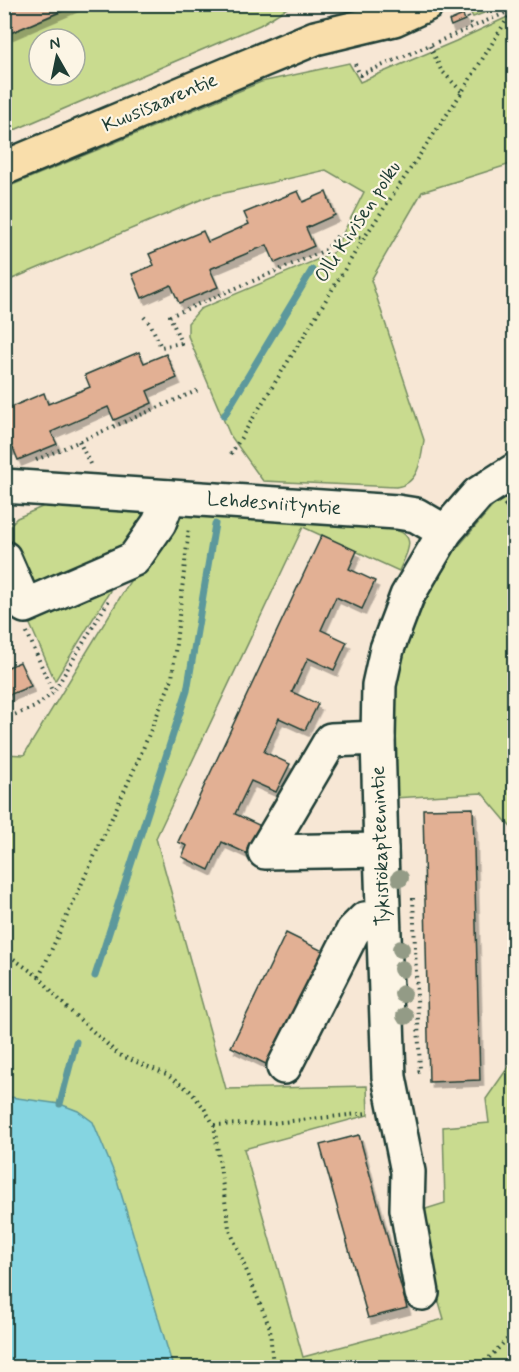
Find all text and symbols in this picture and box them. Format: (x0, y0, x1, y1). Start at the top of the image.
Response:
north arrow (27, 27, 87, 87)
text: N (48, 32, 62, 55)
street label: Kuusisaarentie (98, 67, 222, 139)
street label: Olli Kivisen polku (309, 156, 407, 288)
street label: Lehdesniityntie (206, 486, 342, 522)
street label: Tykistökapteenintie (365, 765, 397, 927)

